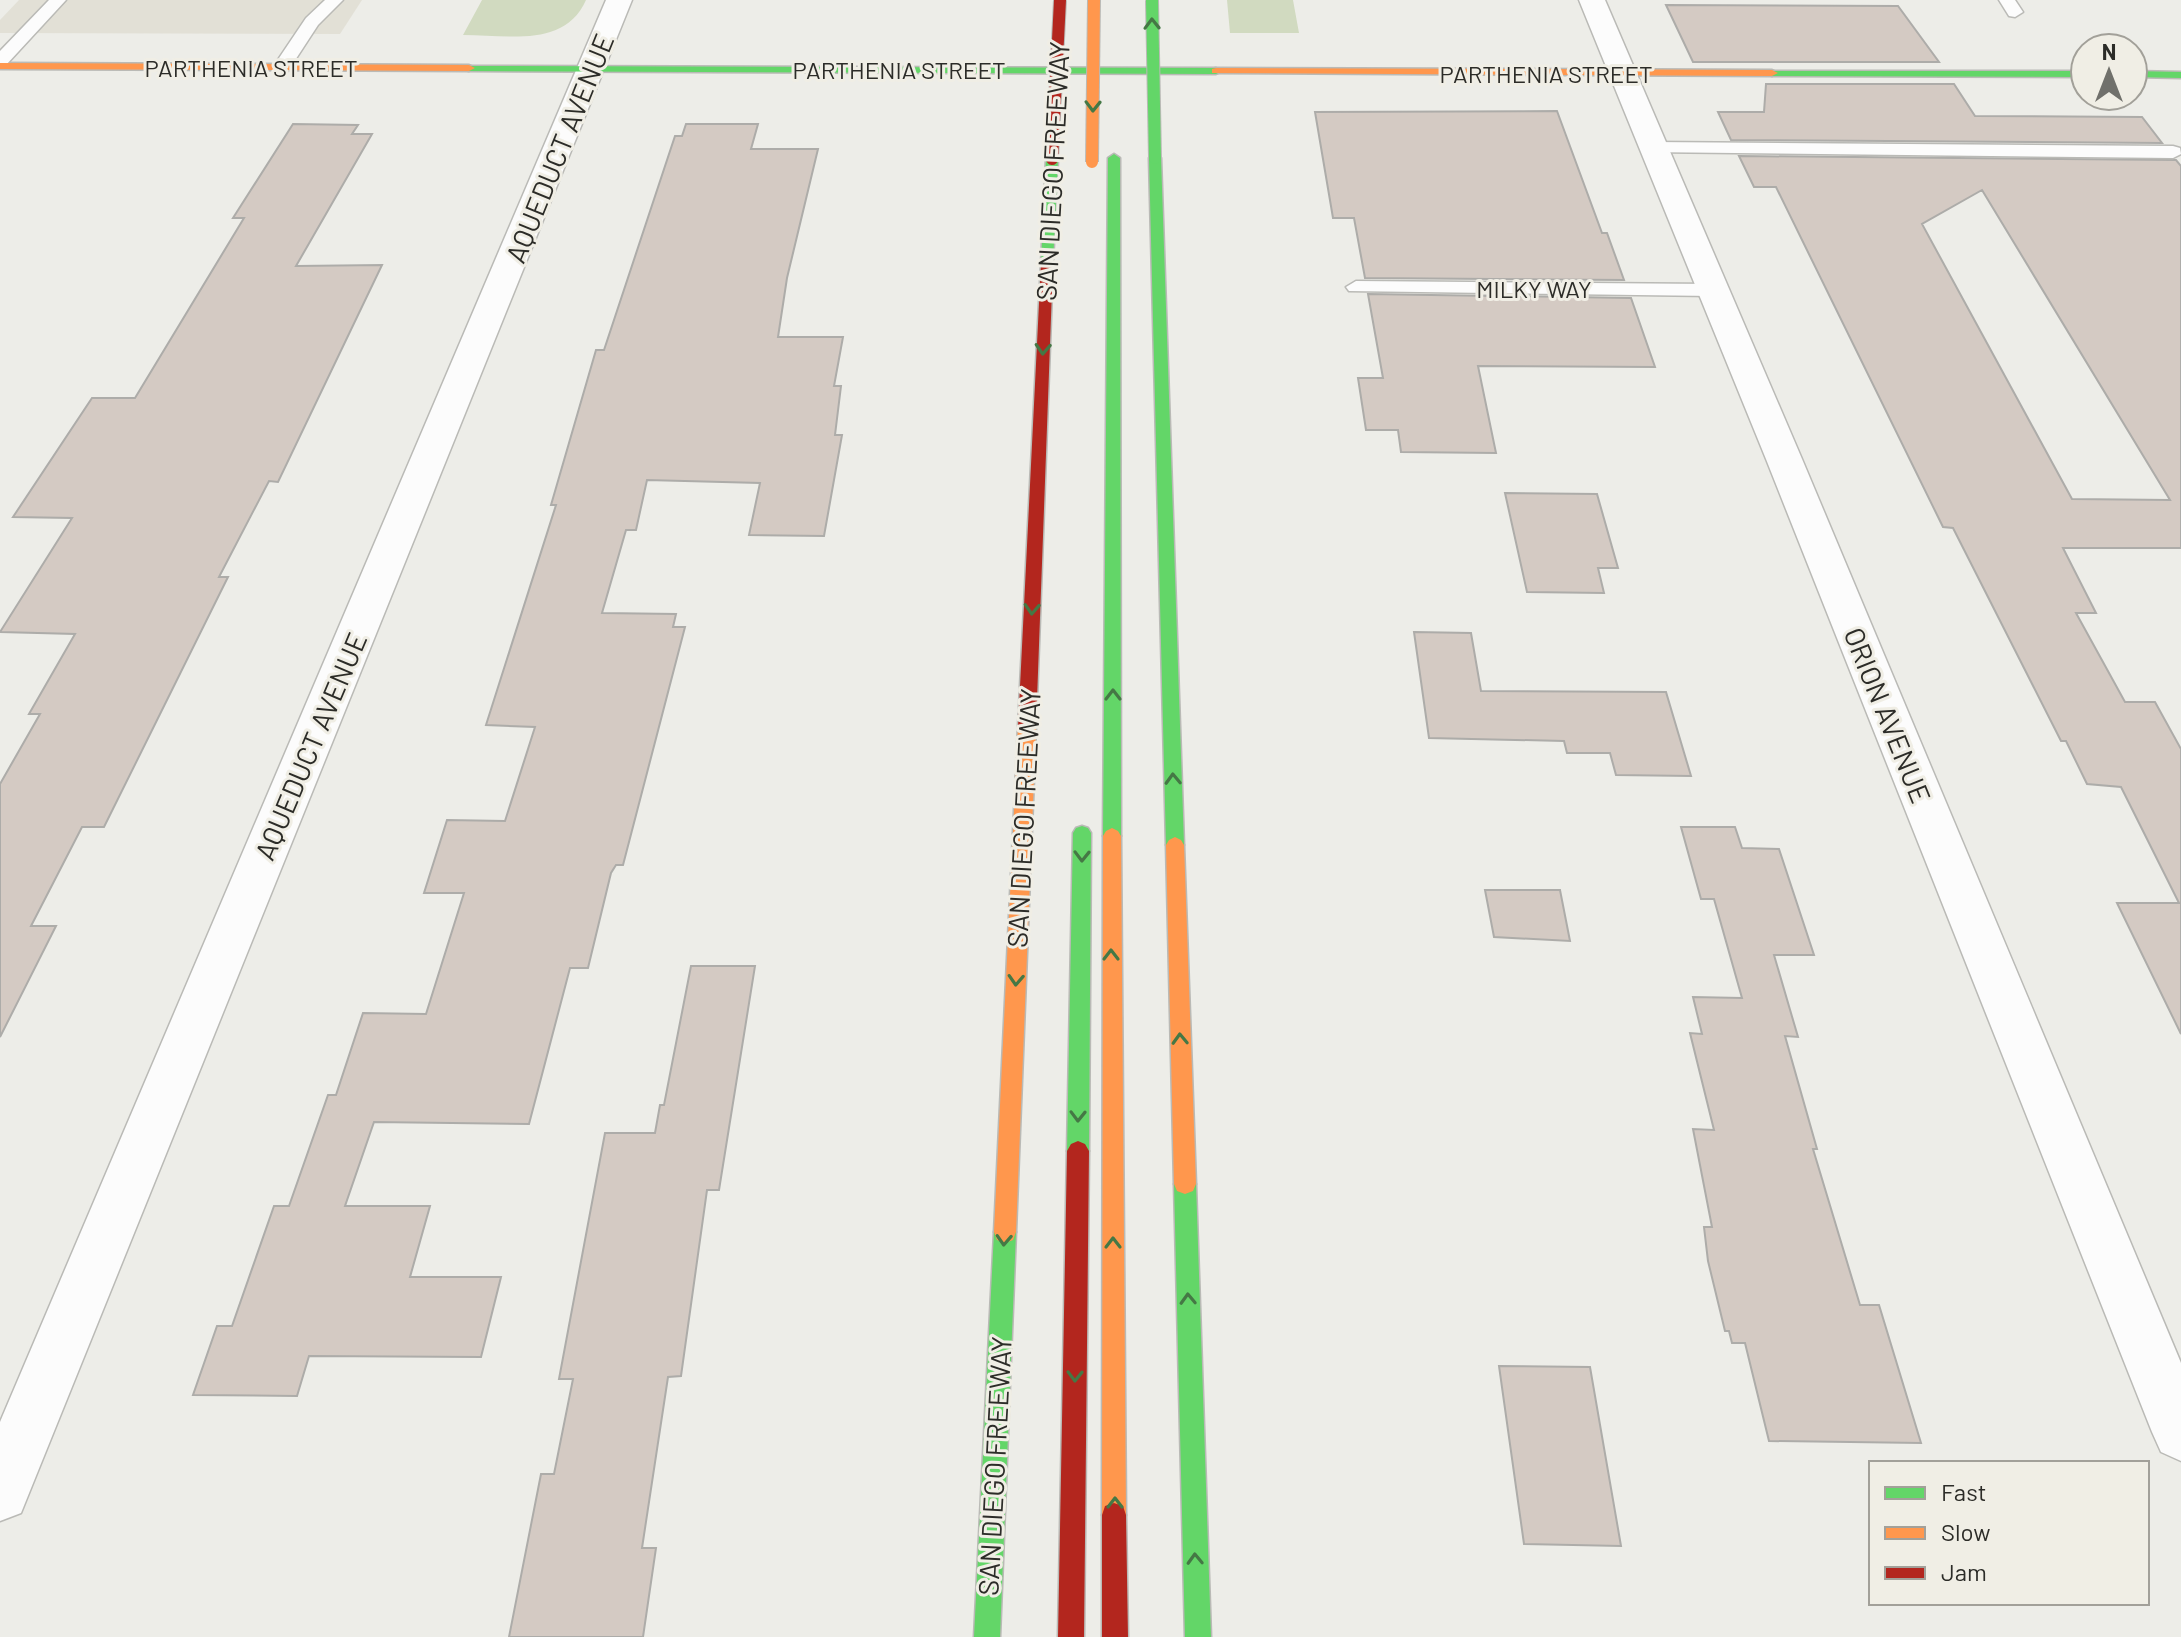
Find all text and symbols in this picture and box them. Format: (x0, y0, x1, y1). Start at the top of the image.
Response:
one-way arrow (1143, 17, 1161, 30)
street label: AQUEDUCT AVENUE (498, 29, 620, 267)
north arrow (2069, 32, 2149, 112)
text: N (2102, 38, 2116, 64)
street label: SAN DIEGO FREEWAY (1028, 40, 1076, 302)
street label: PARTHENIA STREET (144, 53, 358, 82)
street label: PARTHENIA STREET (792, 55, 1006, 84)
street label: PARTHENIA STREET (1439, 59, 1653, 88)
one-way arrow (1084, 100, 1101, 113)
street label: MILKY WAY (1476, 274, 1592, 303)
one-way arrow (1035, 343, 1052, 356)
one-way arrow (1024, 603, 1041, 616)
street label: ORION AVENUE (1837, 622, 1939, 808)
street label: AQUEDUCT AVENUE (247, 627, 373, 865)
street label: SAN DIEGO FREEWAY (999, 687, 1047, 949)
one-way arrow (1104, 688, 1122, 701)
one-way arrow (1164, 772, 1181, 785)
one-way arrow (1073, 850, 1090, 863)
one-way arrow (1103, 948, 1120, 961)
one-way arrow (1007, 974, 1024, 987)
one-way arrow (1172, 1032, 1189, 1045)
one-way arrow (1069, 1110, 1087, 1123)
one-way arrow (996, 1234, 1013, 1247)
one-way arrow (1104, 1236, 1122, 1249)
one-way arrow (1179, 1292, 1196, 1305)
street label: SAN DIEGO FREEWAY (970, 1335, 1018, 1597)
one-way arrow (1066, 1370, 1083, 1383)
legend (1869, 1461, 2149, 1605)
text: Fast (1941, 1477, 1986, 1506)
one-way arrow (1106, 1496, 1124, 1509)
text: Slow (1941, 1517, 1990, 1546)
one-way arrow (1187, 1552, 1204, 1565)
text: Jam (1941, 1557, 1987, 1586)

